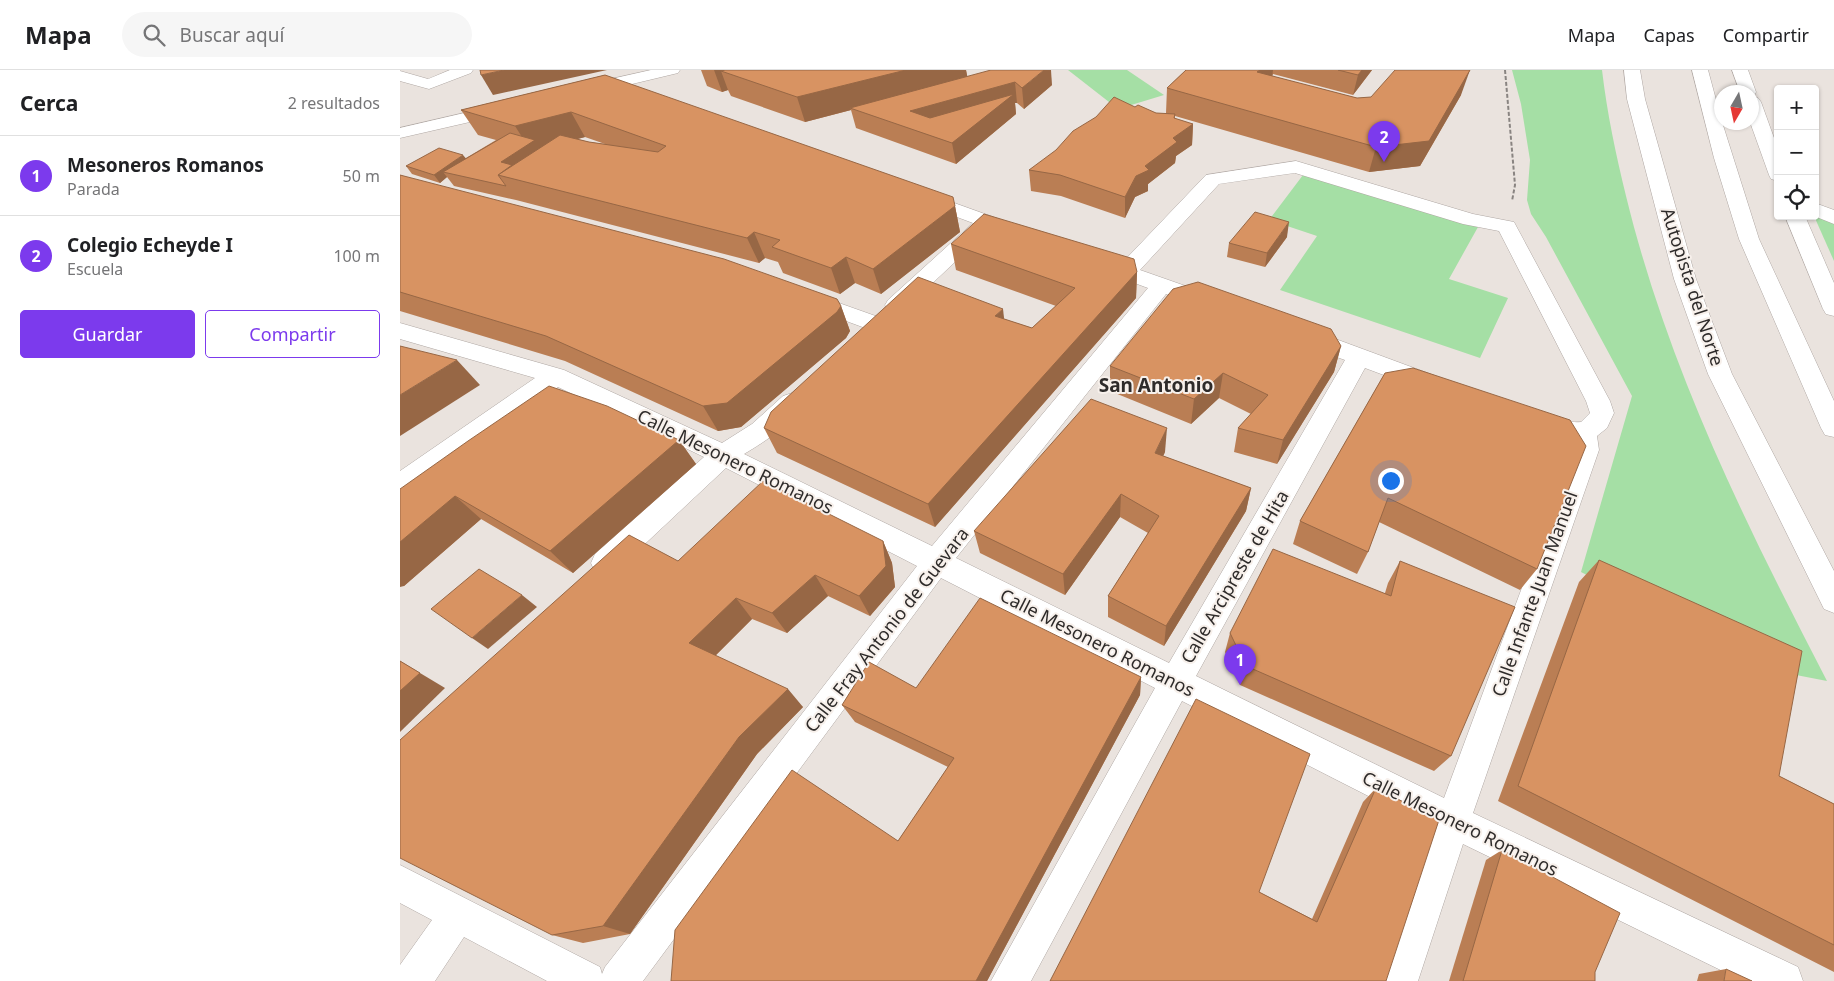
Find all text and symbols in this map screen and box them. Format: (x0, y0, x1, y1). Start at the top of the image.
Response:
search box (122, 12, 472, 57)
text: Mapa (25, 18, 92, 51)
icon: search (140, 21, 168, 49)
text: Buscar aquí (180, 22, 284, 48)
text: Mapa (1568, 23, 1615, 47)
text: Capas (1643, 23, 1695, 47)
text: Compartir (1723, 23, 1809, 47)
north arrow (1714, 85, 1759, 130)
map controls (1774, 85, 1819, 220)
button: + (1774, 85, 1819, 130)
text: Cerca (20, 89, 78, 117)
text: 2 resultados (288, 92, 380, 114)
pin: 2 (1368, 121, 1400, 162)
button: − (1774, 130, 1819, 175)
text: Mesoneros Romanos (67, 152, 264, 178)
text: 1 (31, 165, 41, 187)
text: 50 m (343, 165, 380, 187)
button: locate (1774, 175, 1819, 220)
text: Parada (67, 178, 120, 200)
street label: Autopista del Norte (1656, 205, 1730, 369)
text: Colegio Echeyde I (67, 232, 233, 258)
text: 2 (31, 245, 41, 267)
text: 100 m (333, 245, 380, 267)
text: Escuela (67, 258, 123, 280)
button: Guardar (20, 310, 195, 358)
button: Compartir (205, 310, 380, 358)
district label: San Antonio (1099, 372, 1213, 398)
street label: Calle Mesonero Romanos (633, 403, 837, 519)
your location (1378, 468, 1404, 494)
street label: Calle Arcipreste de Hita (1175, 486, 1294, 667)
street label: Calle Infante Juan Manuel (1486, 488, 1582, 700)
street label: Calle Fray Antonio de Guevara (799, 522, 974, 737)
street label: Calle Mesonero Romanos (996, 583, 1199, 702)
pin: 1 (1224, 644, 1256, 685)
street label: Calle Mesonero Romanos (1358, 765, 1562, 881)

